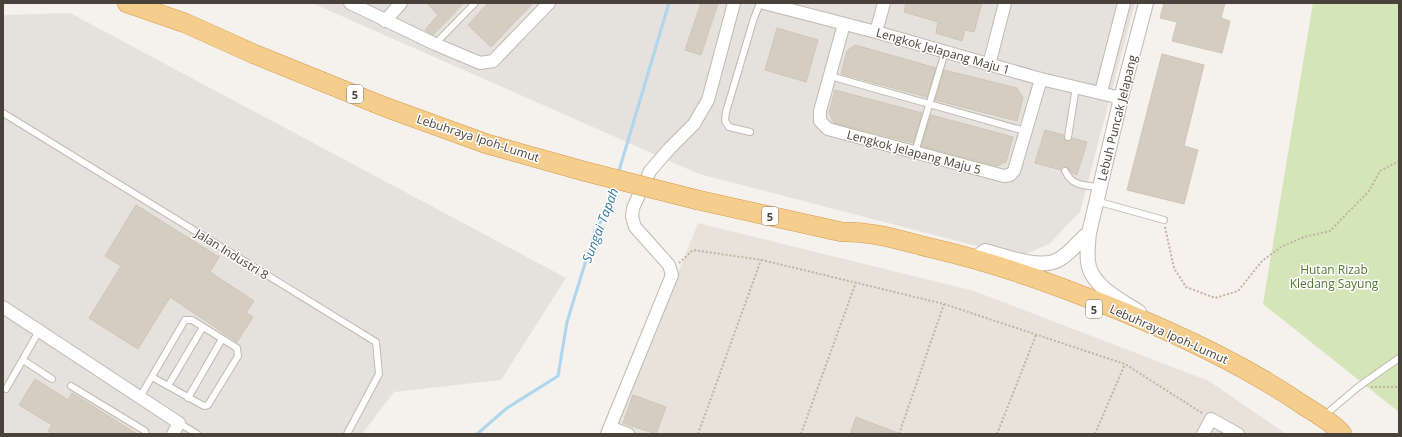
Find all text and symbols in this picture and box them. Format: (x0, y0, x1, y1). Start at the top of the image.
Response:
street label: Lengkok Jelapang Maju 1 (874, 24, 1012, 78)
street label: Lebuh Puncak Jelapang (1093, 53, 1141, 183)
road number: 5 (347, 85, 363, 103)
street label: Lebuhraya Ipoh-Lumut (415, 110, 541, 166)
street label: Lengkok Jelapang Maju 5 (845, 126, 983, 178)
water label: Sungai Tapah (578, 185, 622, 265)
road number: 5 (762, 207, 778, 225)
street label: Jalan Industri 8 (191, 224, 272, 283)
park label: Hutan Rizab Kledang Sayung (1290, 261, 1379, 292)
road number: 5 (1086, 300, 1102, 318)
street label: Lebuhraya Ipoh-Lumut (1107, 300, 1231, 368)

